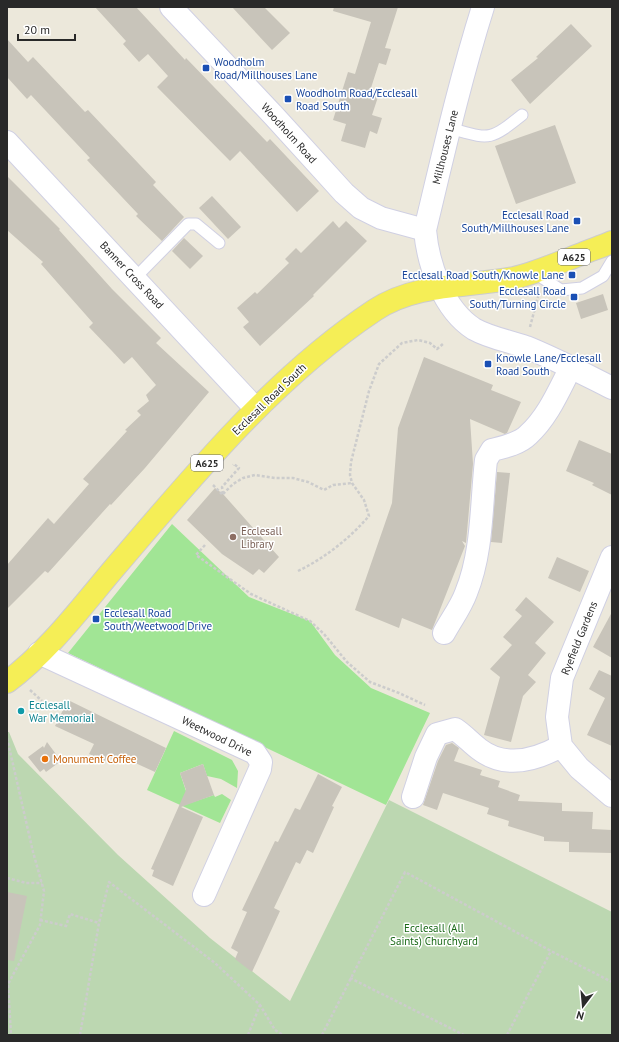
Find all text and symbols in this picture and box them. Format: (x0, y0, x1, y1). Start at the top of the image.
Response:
scale bar (18, 16, 75, 42)
text: 20 m (24, 22, 50, 37)
place label: Woodholm Road/Millhouses Lane (214, 55, 318, 82)
marker: Woodholm Road/Millhouses Lane (201, 63, 211, 73)
place label: Woodholm Road/Ecclesall Road South (296, 86, 418, 113)
marker: Woodholm Road/Ecclesall Road South (283, 94, 293, 104)
street label: Woodholm Road (258, 100, 320, 166)
street label: Millhouses Lane (429, 108, 461, 186)
place label: Ecclesall Road South/Millhouses Lane (461, 208, 569, 235)
marker: Ecclesall Road South/Millhouses Lane (572, 216, 582, 226)
street label: Banner Cross Road (97, 238, 167, 312)
road number: A625 (558, 249, 590, 265)
place label: Ecclesall Road South/Knowle Lane (402, 268, 564, 282)
marker: Ecclesall Road South/Knowle Lane (567, 270, 577, 280)
place label: Ecclesall Road South/Turning Circle (470, 284, 566, 311)
marker: Ecclesall Road South/Turning Circle (569, 292, 579, 302)
place label: Knowle Lane/Ecclesall Road South (496, 351, 602, 378)
marker: Knowle Lane/Ecclesall Road South (483, 359, 493, 369)
street label: Ecclesall Road South (229, 360, 309, 438)
road number: A625 (191, 455, 223, 471)
place label: Ecclesall Library (241, 524, 283, 551)
marker: Ecclesall Library (228, 532, 238, 542)
street label: Ryefield Gardens (558, 599, 600, 677)
place label: Ecclesall Road South/Weetwood Drive (104, 606, 212, 633)
marker: Ecclesall Road South/Weetwood Drive (91, 614, 101, 624)
place label: Ecclesall War Memorial (29, 698, 95, 725)
marker: Ecclesall War Memorial (16, 706, 26, 716)
street label: Weetwood Drive (179, 713, 255, 759)
place label: Monument Coffee (53, 752, 137, 766)
marker: Monument Coffee (40, 754, 50, 764)
park label: Ecclesall (All Saints) Churchyard (390, 921, 478, 948)
north arrow (563, 986, 603, 1026)
text: N (575, 1008, 586, 1023)

